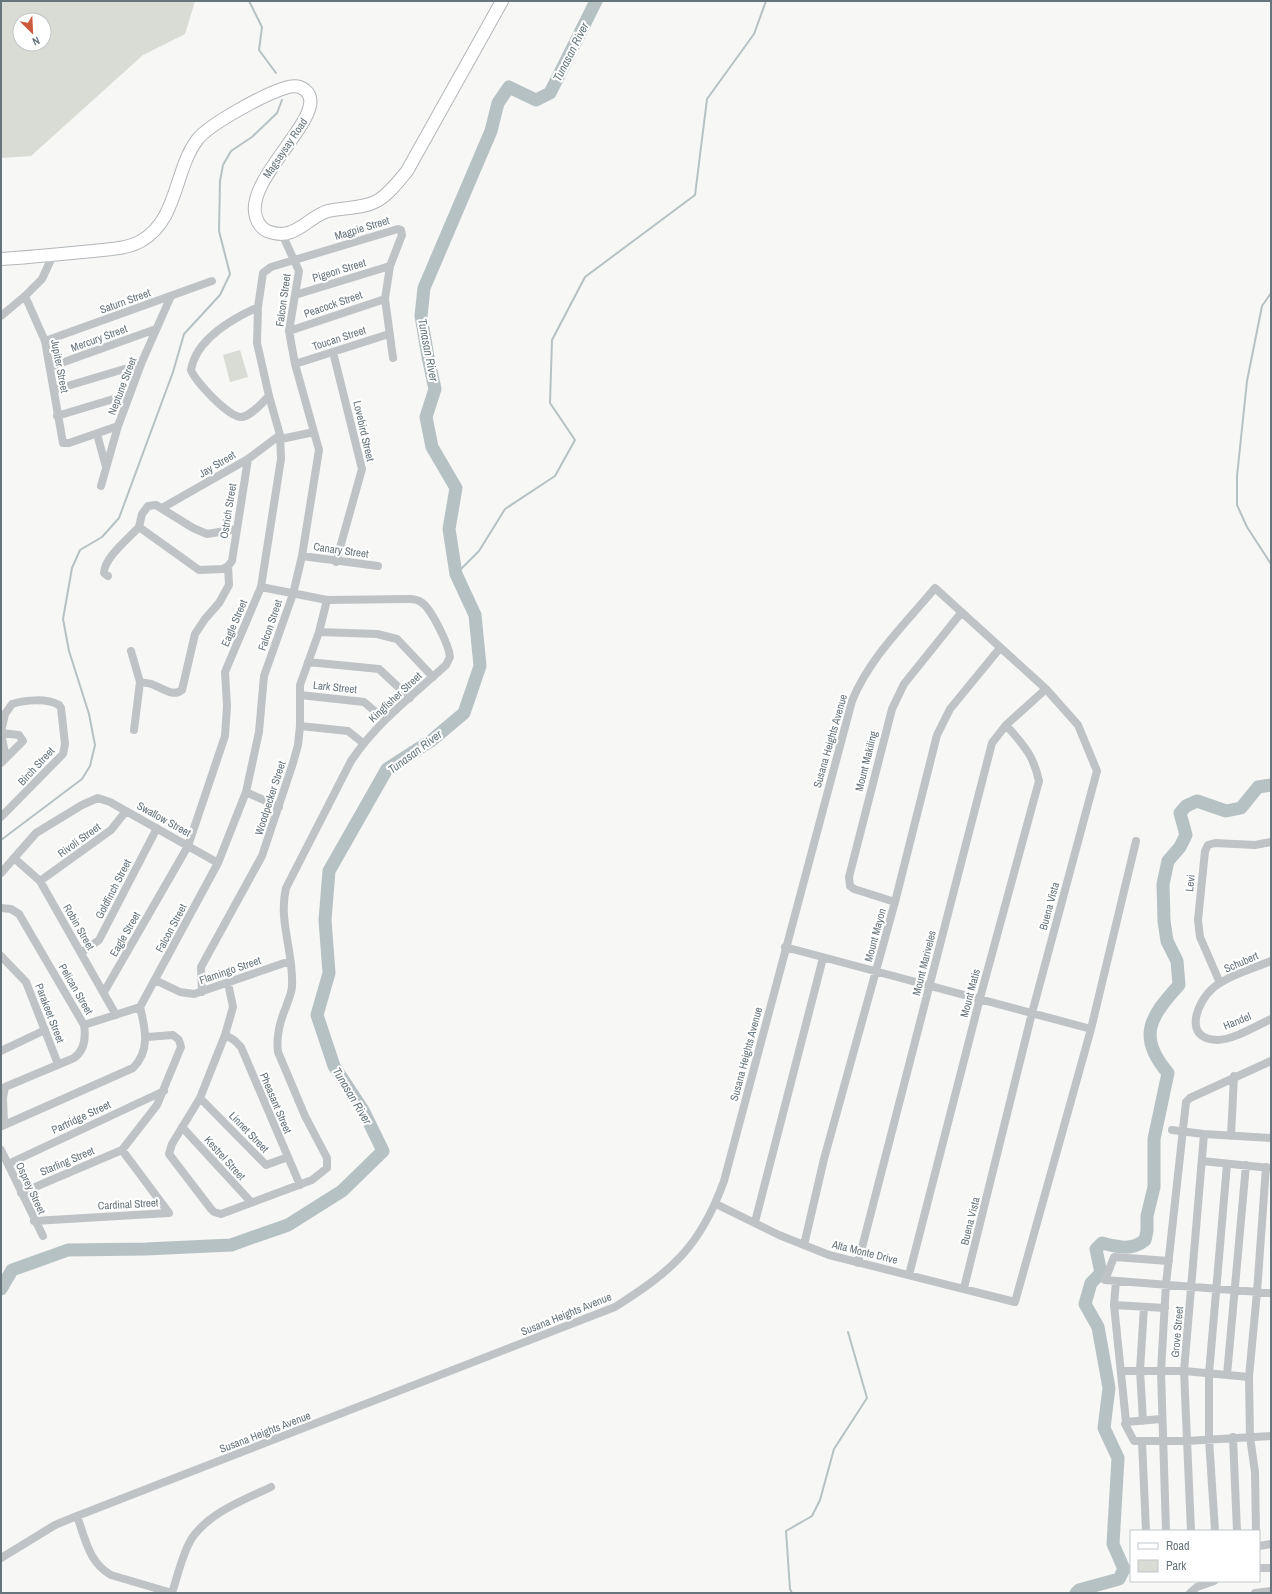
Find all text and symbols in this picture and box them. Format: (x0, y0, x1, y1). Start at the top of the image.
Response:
north arrow (12, 12, 52, 52)
water label: Tunasan River (549, 19, 593, 84)
text: N (30, 33, 42, 49)
street label: Magsaysay Road (260, 115, 310, 181)
street label: Magpie Street (333, 213, 392, 243)
street label: Pigeon Street (311, 255, 368, 285)
street label: Falcon Street (272, 272, 294, 327)
street label: Saturn Street (98, 285, 153, 317)
street label: Peacock Street (302, 287, 365, 321)
water label: Tunasan River (414, 317, 442, 383)
street label: Mercury Street (69, 321, 130, 355)
street label: Toucan Street (310, 323, 368, 353)
street label: Jupiter Street (48, 338, 72, 394)
street label: Neptune Street (105, 355, 140, 417)
street label: Lovebird Street (350, 399, 378, 463)
street label: Jay Street (196, 447, 238, 480)
street label: Ostrich Street (217, 482, 239, 540)
street label: Canary Street (312, 539, 370, 561)
street label: Eagle Street (218, 597, 250, 649)
street label: Falcon Street (255, 597, 285, 652)
street label: Kingfisher Street (365, 668, 425, 725)
street label: Lark Street (312, 678, 358, 696)
street label: Susana Heights Avenue (810, 693, 850, 789)
water label: Tunasan River (385, 726, 446, 778)
street label: Mount Makiling (852, 729, 880, 793)
street label: Birch Street (15, 743, 58, 788)
street label: Woodpecker Street (251, 759, 289, 837)
street label: Swallow Street (135, 798, 194, 840)
street label: Rivoli Street (55, 819, 104, 860)
street label: Goldfinch Street (92, 856, 134, 921)
street label: Levi (1182, 874, 1198, 892)
street label: Buena Vista (1036, 881, 1062, 931)
street label: Falcon Street (152, 901, 190, 955)
street label: Robin Street (60, 902, 98, 953)
street label: Mount Mayon (861, 907, 889, 963)
street label: Eagle Street (107, 909, 144, 959)
street label: Mount Mariveles (909, 928, 939, 997)
street label: Schubert (1222, 948, 1261, 975)
street label: Flamingo Street (197, 953, 263, 987)
street label: Pelican Street (56, 961, 96, 1017)
street label: Mount Matis (957, 967, 983, 1019)
street label: Parakeet Street (32, 981, 68, 1045)
street label: Susana Heights Avenue (727, 1006, 765, 1102)
street label: Handel (1221, 1009, 1253, 1033)
water label: Tunasan River (329, 1065, 376, 1128)
street label: Pheasant Street (257, 1070, 295, 1136)
street label: Partridge Street (49, 1097, 113, 1137)
street label: Linnet Street (226, 1109, 272, 1156)
street label: Kestrel Street (202, 1133, 249, 1183)
street label: Starling Street (38, 1143, 97, 1179)
street label: Osprey Street (13, 1160, 49, 1217)
street label: Cardinal Street (97, 1195, 159, 1213)
street label: Buena Vista (957, 1196, 983, 1246)
street label: Alta Monte Drive (830, 1237, 899, 1267)
street label: Susana Heights Avenue (519, 1289, 613, 1339)
street label: Grove Street (1168, 1305, 1186, 1358)
street label: Susana Heights Avenue (217, 1408, 313, 1456)
legend (1130, 1530, 1260, 1582)
text: Road (1166, 1538, 1190, 1554)
text: Park (1166, 1558, 1186, 1574)

